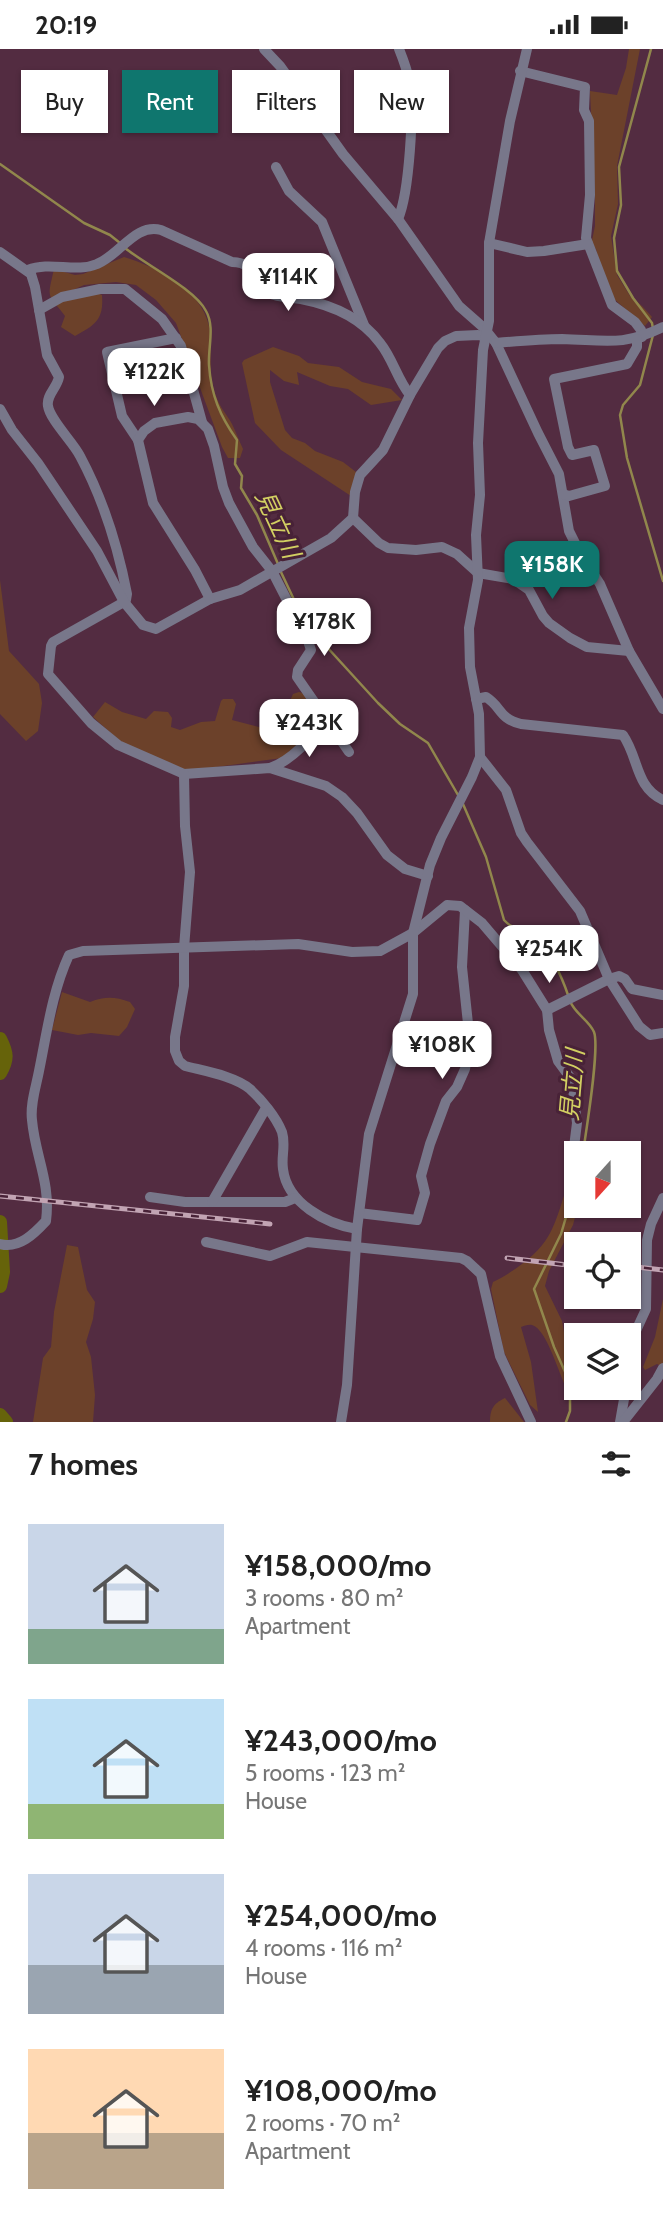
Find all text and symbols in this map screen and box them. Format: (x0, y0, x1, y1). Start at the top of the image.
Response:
text: 20:19 (35, 9, 97, 41)
chip: Buy (21, 70, 108, 133)
chip: Rent (122, 70, 218, 133)
chip: Filters (232, 70, 340, 133)
chip: New (354, 70, 449, 133)
pin: ¥114K (239, 253, 337, 313)
text: ¥114K (258, 262, 318, 290)
pin: ¥122K (105, 349, 203, 408)
text: ¥122K (123, 357, 185, 385)
water label: 見立川 (250, 485, 308, 565)
pin: ¥158K (503, 541, 601, 601)
text: ¥158K (520, 550, 584, 578)
pin: ¥178K (275, 599, 373, 658)
text: ¥178K (293, 607, 355, 635)
pin: ¥243K (260, 699, 358, 759)
text: ¥243K (275, 708, 343, 736)
pin: ¥254K (500, 925, 598, 985)
text: ¥254K (515, 934, 583, 962)
pin: ¥108K (393, 1021, 491, 1081)
text: ¥108K (409, 1030, 475, 1058)
water label: 見立川 (554, 1045, 590, 1122)
north arrow (564, 1141, 640, 1218)
map controls (564, 1141, 641, 1400)
button: locate (564, 1232, 641, 1309)
button: layers (564, 1323, 641, 1400)
icon: filters (597, 1445, 635, 1483)
text: 7 homes (28, 1446, 138, 1483)
text: ¥158,000/mo (245, 1547, 431, 1584)
icon: home (84, 1552, 168, 1636)
text: 3 rooms · 80 m² (245, 1584, 403, 1612)
text: Apartment (245, 1612, 350, 1640)
text: ¥243,000/mo (245, 1722, 437, 1759)
icon: home (84, 1727, 168, 1811)
text: 5 rooms · 123 m² (245, 1759, 405, 1787)
text: House (245, 1787, 307, 1815)
text: ¥254,000/mo (245, 1897, 437, 1934)
icon: home (84, 1902, 168, 1986)
text: 4 rooms · 116 m² (245, 1934, 402, 1962)
text: House (245, 1962, 307, 1990)
text: ¥108,000/mo (245, 2072, 437, 2109)
icon: home (84, 2077, 168, 2161)
text: 2 rooms · 70 m² (245, 2109, 400, 2137)
text: Apartment (245, 2137, 350, 2165)

